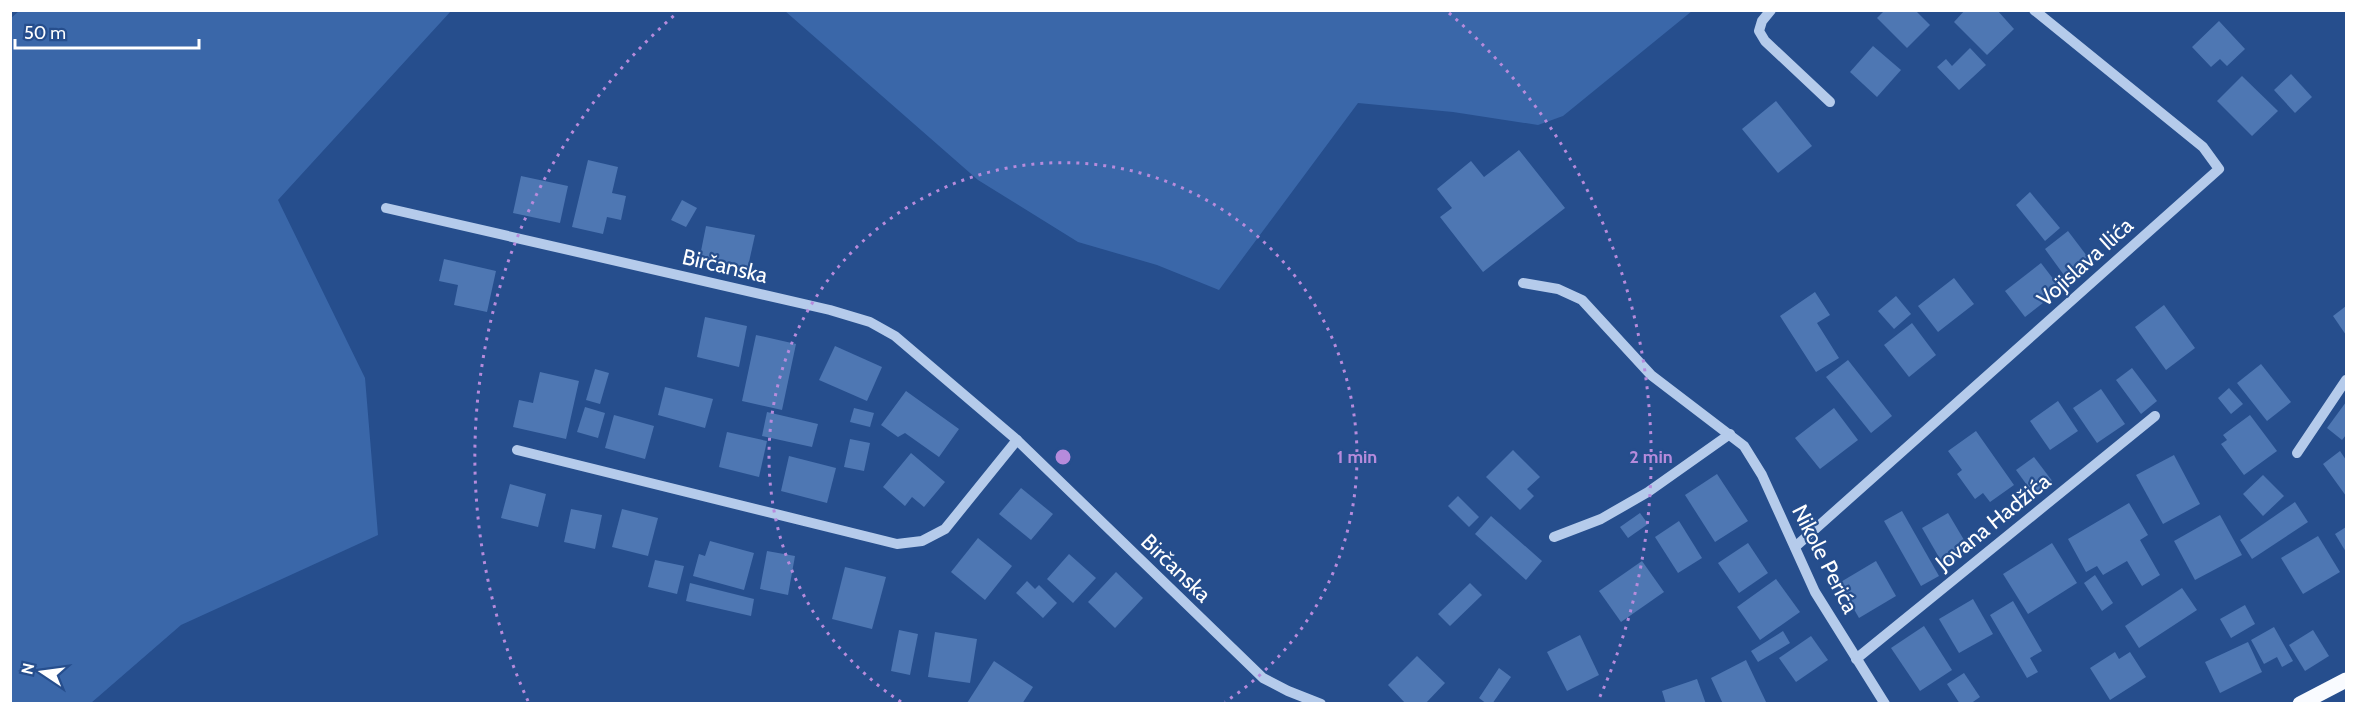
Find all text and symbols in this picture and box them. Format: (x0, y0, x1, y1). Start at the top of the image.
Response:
scale bar (15, 12, 200, 50)
text: 50 m (24, 22, 66, 44)
street label: Vojislava Ilića (2031, 212, 2139, 312)
street label: Birčanska (680, 243, 771, 289)
text: 1 min (1337, 446, 1377, 468)
text: 2 min (1629, 446, 1673, 468)
centre of rings (1053, 447, 1073, 467)
street label: Jovana Hadžića (1929, 467, 2056, 577)
street label: Nikole Perića (1786, 500, 1864, 618)
street label: Birčanska (1135, 528, 1217, 608)
north arrow (12, 642, 72, 702)
text: N (17, 661, 38, 676)

